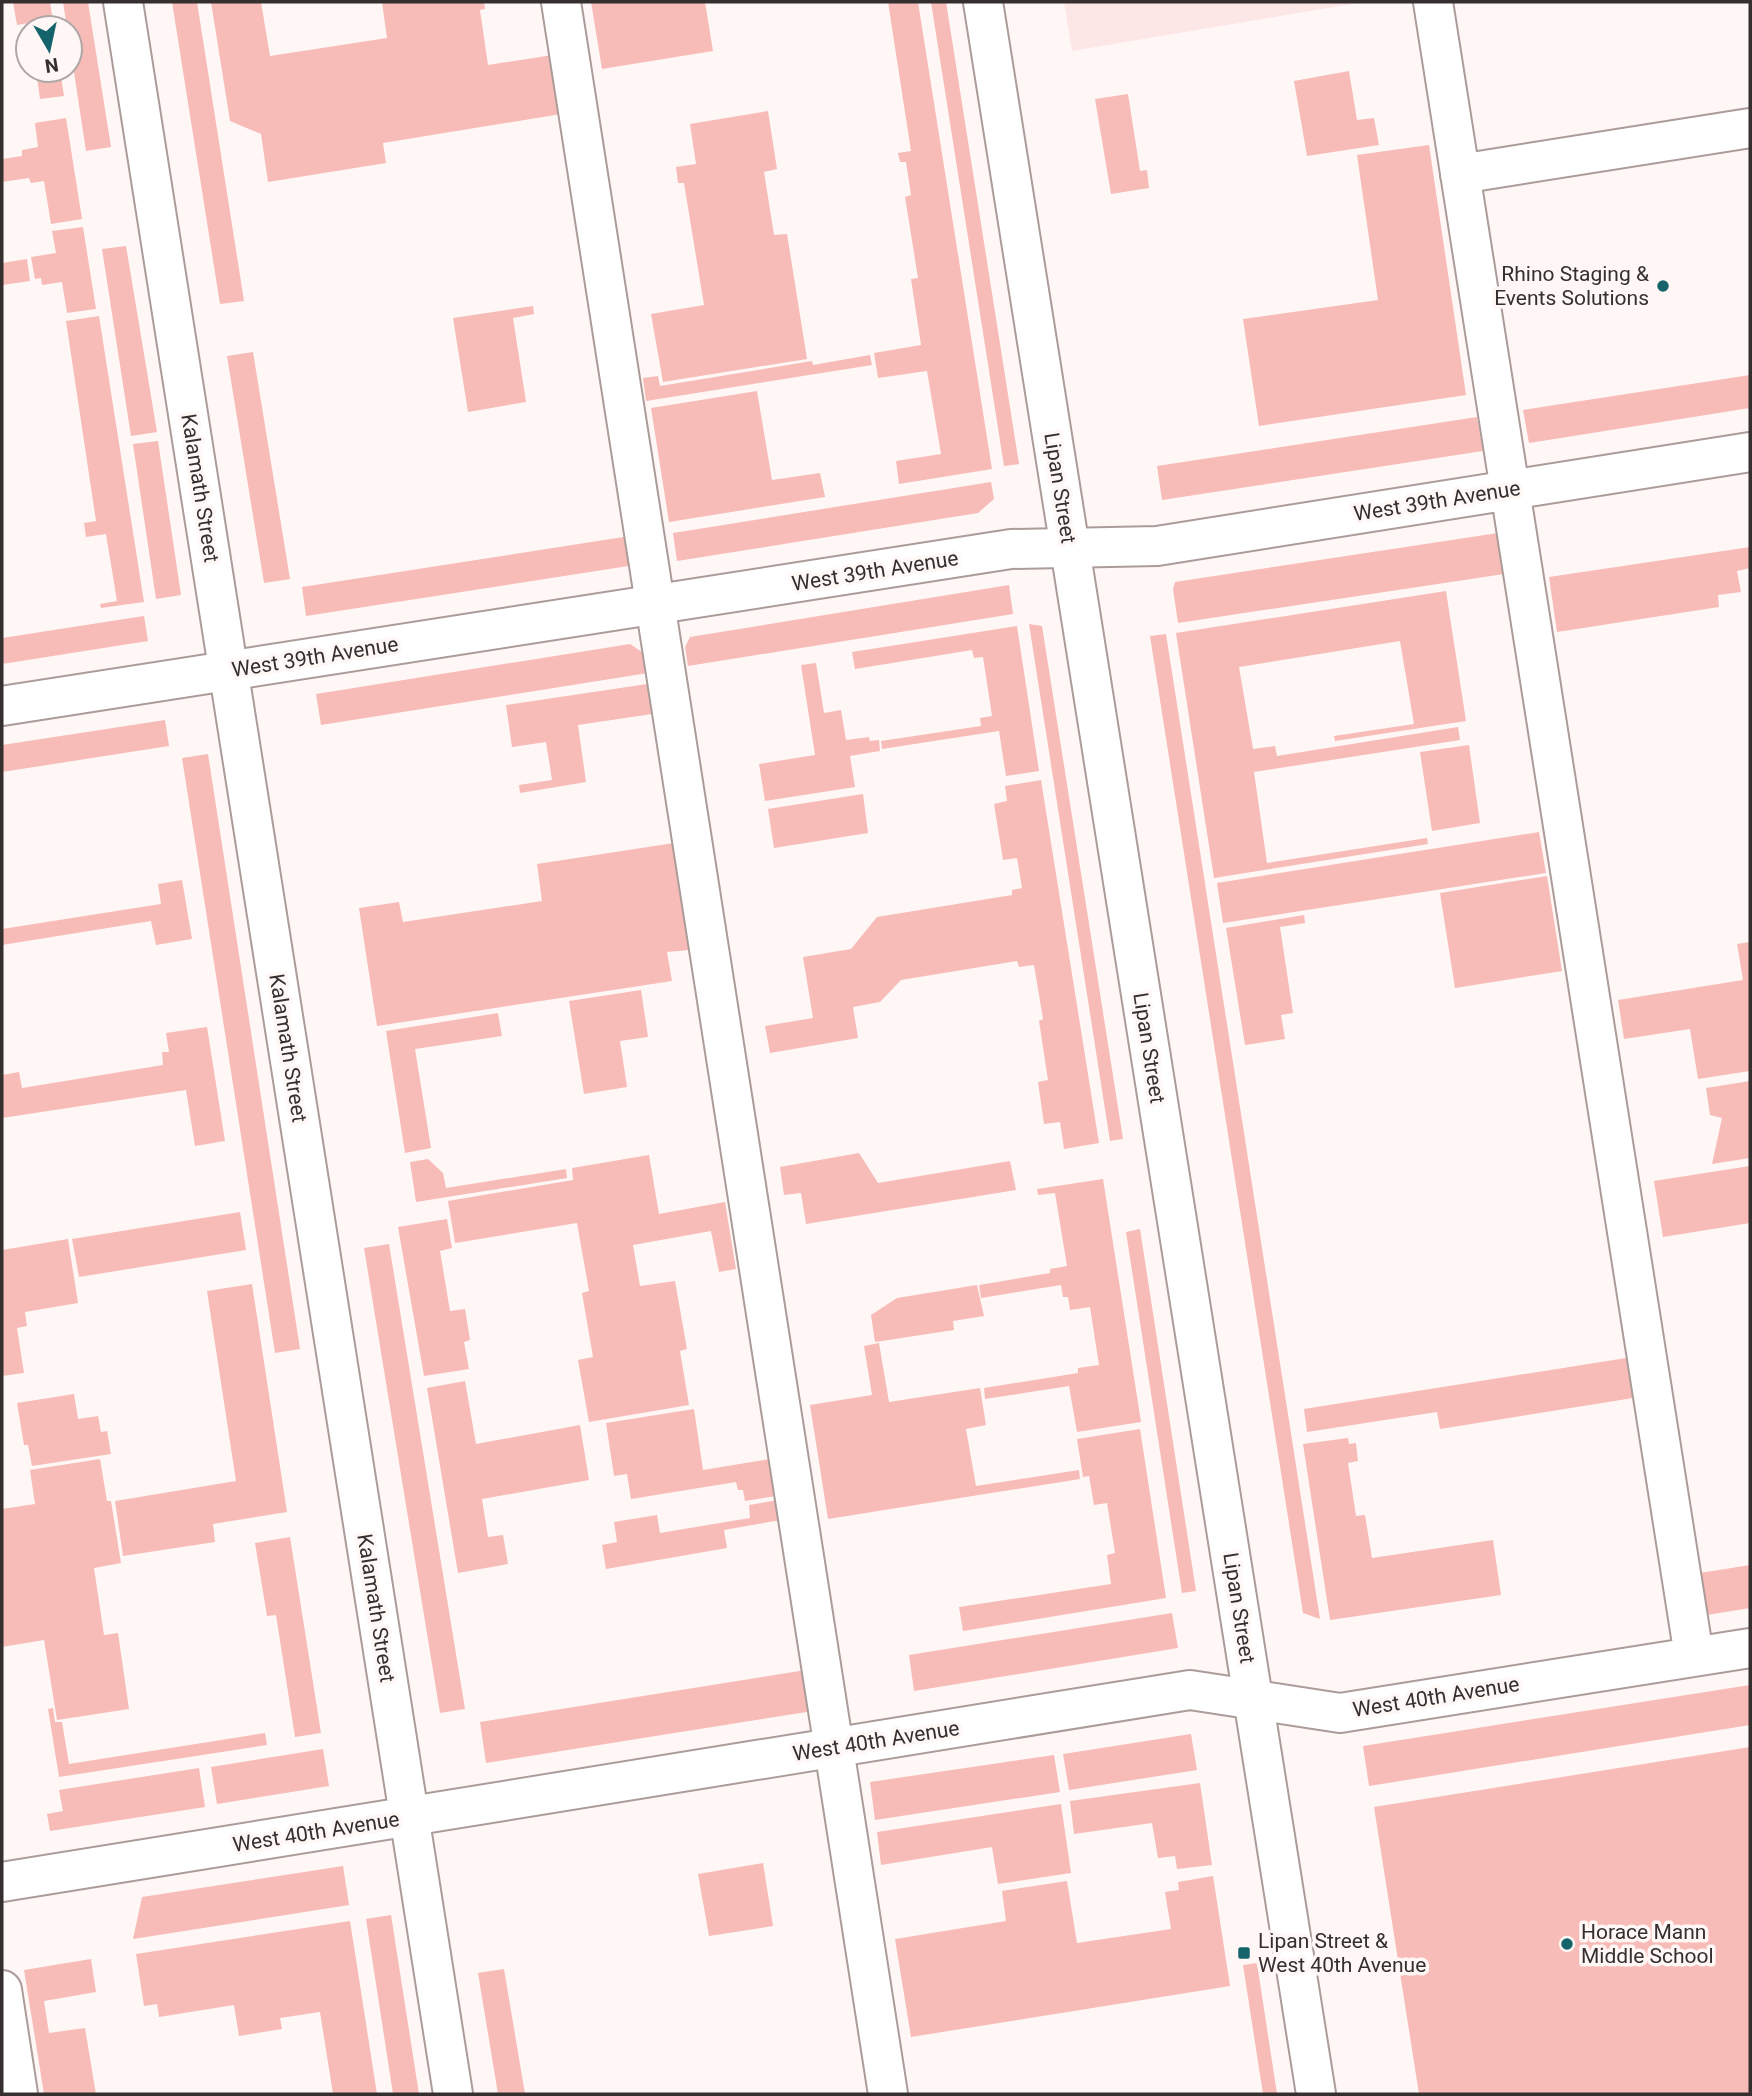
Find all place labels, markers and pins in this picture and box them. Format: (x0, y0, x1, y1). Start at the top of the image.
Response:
place label: Rhino Staging & Events Solutions (1494, 262, 1649, 310)
marker: Rhino Staging & Events Solutions (1655, 278, 1671, 294)
place label: Horace Mann Middle School (1581, 1920, 1714, 1968)
place label: Lipan Street & West 40th Avenue (1258, 1929, 1426, 1977)
marker: Horace Mann Middle School (1559, 1936, 1575, 1952)
marker: Lipan Street & West 40th Avenue (1236, 1945, 1252, 1961)

